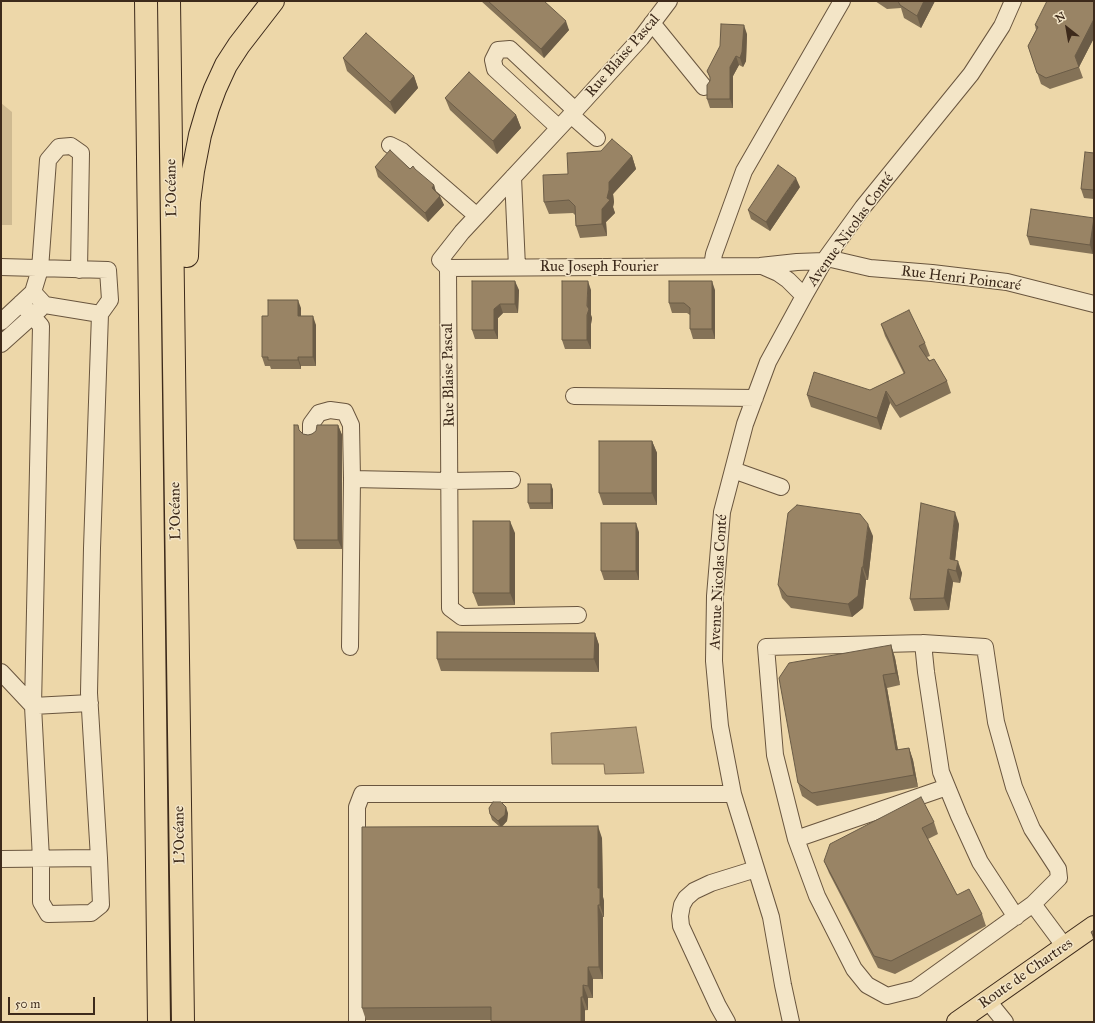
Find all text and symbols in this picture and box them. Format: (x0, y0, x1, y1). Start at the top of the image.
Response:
north arrow (1047, 8, 1087, 48)
text: N (1053, 9, 1068, 25)
street label: Rue Blaise Pascal (582, 11, 664, 101)
street label: L’Océane (162, 159, 182, 217)
street label: Avenue Nicolas Conté (804, 170, 898, 290)
street label: Rue Joseph Fourier (540, 258, 658, 276)
street label: Rue Henri Poincaré (900, 263, 1022, 295)
street label: Rue Blaise Pascal (439, 323, 459, 427)
street label: L’Océane (166, 482, 186, 540)
street label: Avenue Nicolas Conté (706, 514, 732, 650)
street label: L’Océane (170, 806, 190, 864)
street label: Route de Chartres (975, 935, 1077, 1013)
scale bar (10, 989, 97, 1015)
text: 50 m (15, 997, 40, 1011)

